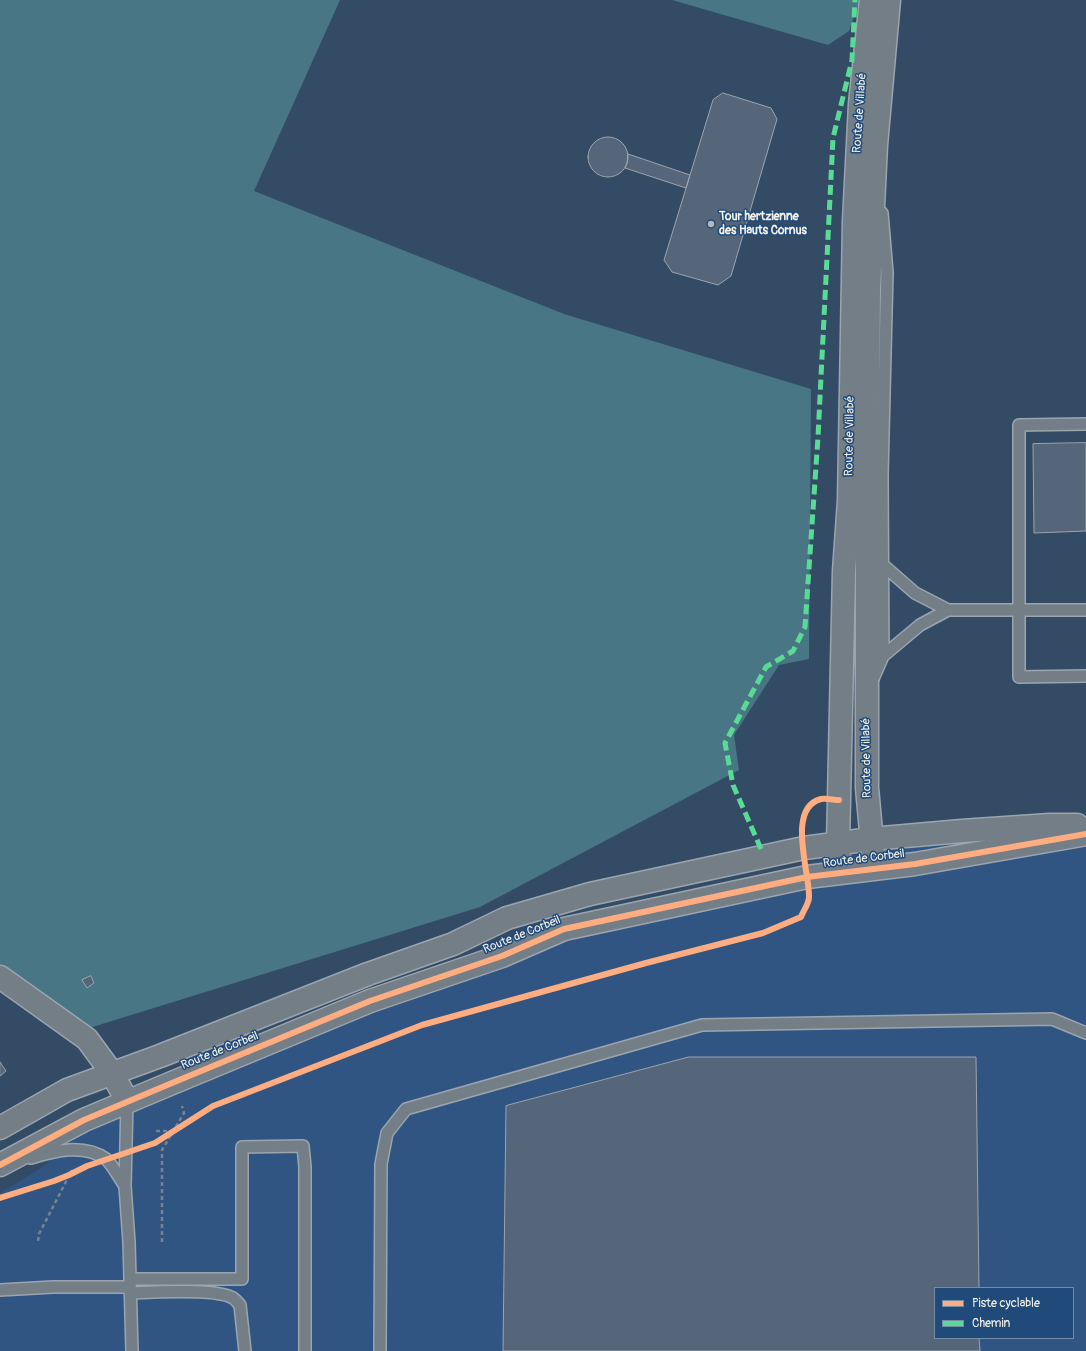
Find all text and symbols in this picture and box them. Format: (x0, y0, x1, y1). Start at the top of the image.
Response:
street label: Route de Villabé (850, 72, 870, 154)
place label: Tour hertzienne des Hauts Cornus (719, 210, 807, 238)
marker: Tour hertzienne des Hauts Cornus (706, 219, 716, 229)
street label: Route de Villabé (842, 396, 858, 476)
street label: Route de Villabé (859, 718, 875, 798)
street label: Route de Corbeil (822, 847, 906, 871)
street label: Route de Corbeil (481, 913, 563, 957)
street label: Route de Corbeil (179, 1029, 261, 1073)
legend (934, 1287, 1074, 1339)
text: Piste cyclable (972, 1296, 1040, 1311)
text: Chemin (972, 1316, 1010, 1331)

